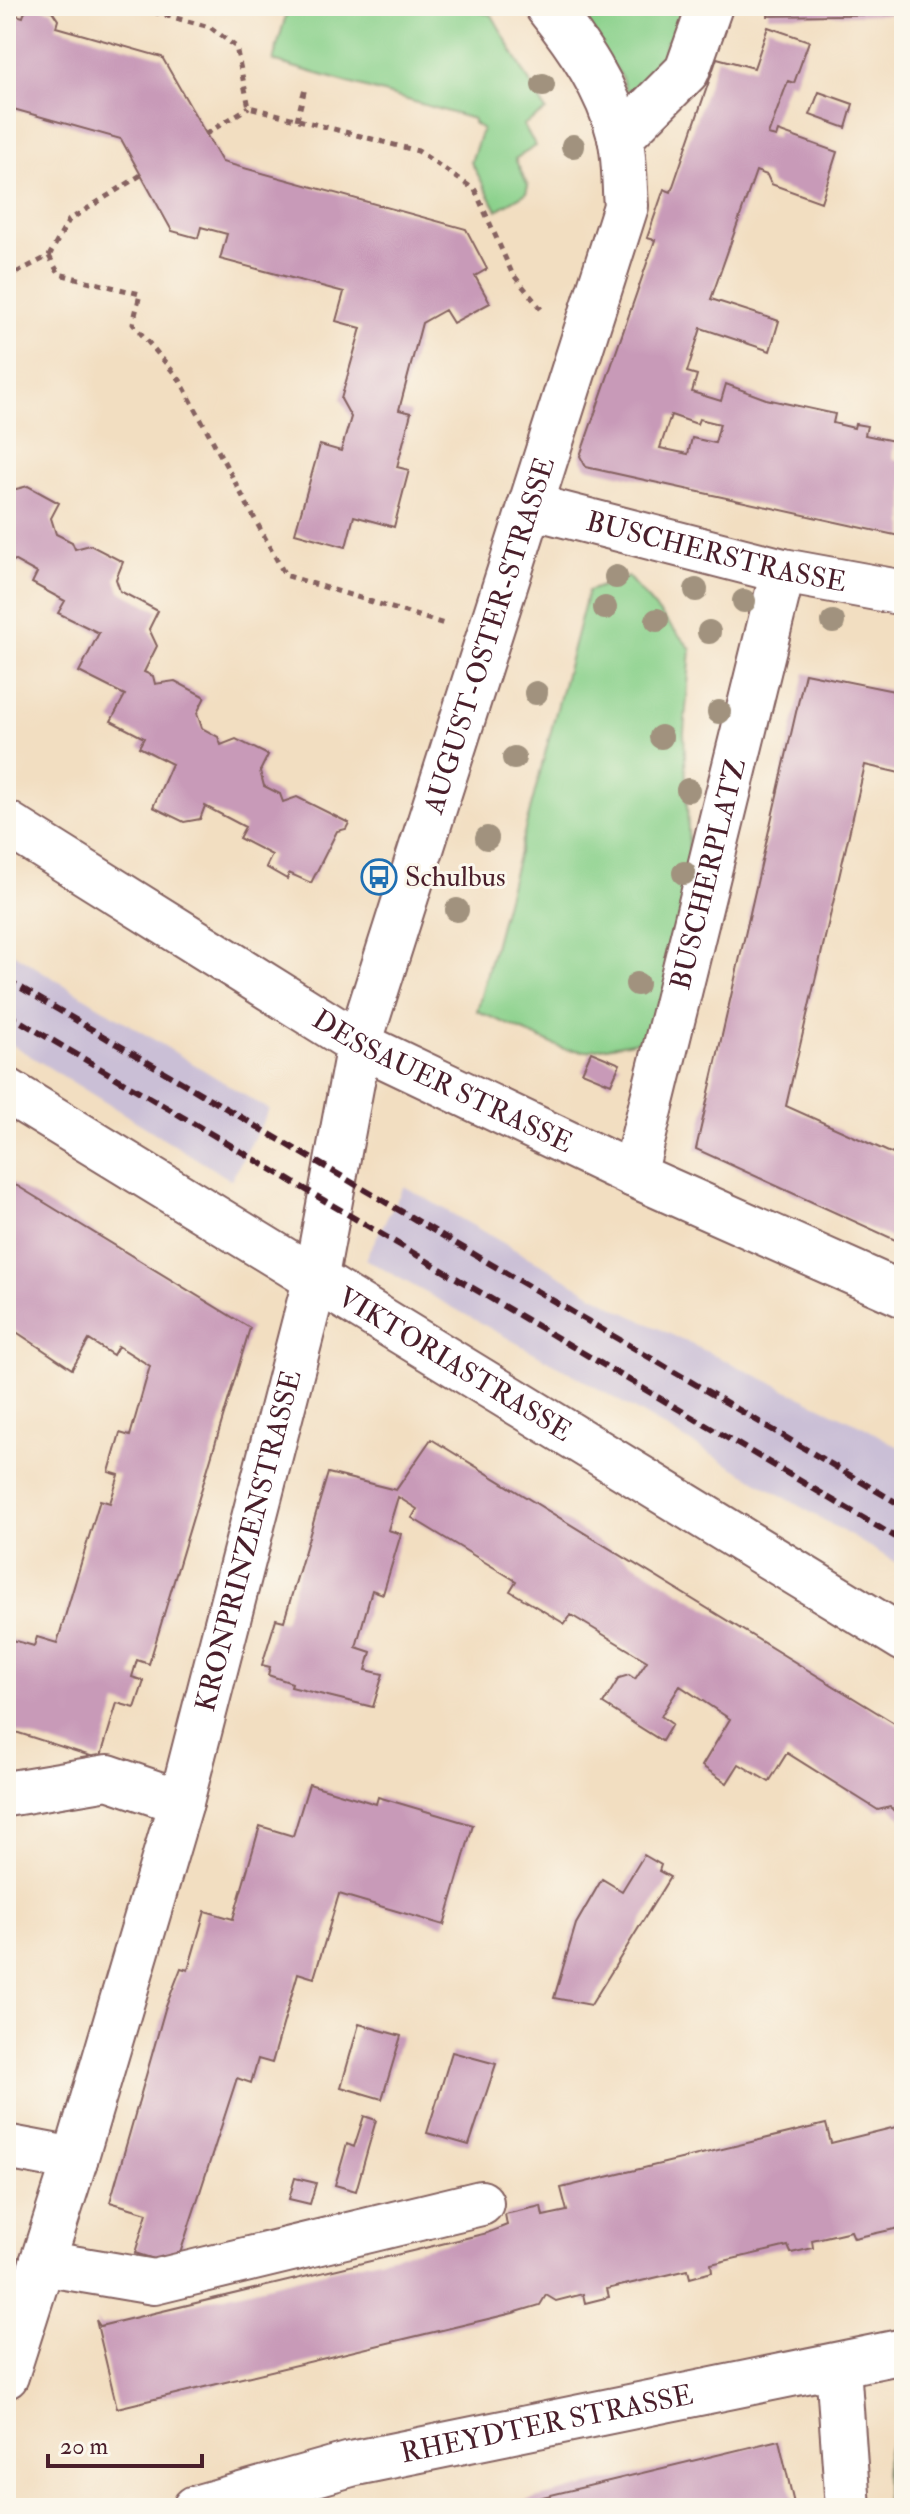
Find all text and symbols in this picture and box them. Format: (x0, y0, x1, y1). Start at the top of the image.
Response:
street label: AUGUST-OSTER-STRASSE (416, 453, 562, 819)
street label: BUSCHERSTRASSE (583, 504, 849, 600)
street label: BUSCHERPLATZ (663, 755, 754, 993)
bus stop icon: Schulbus (360, 858, 398, 896)
place label: Schulbus (405, 860, 506, 895)
street label: DESSAUER STRASSE (306, 1002, 578, 1161)
street label: VIKTORIASTRASSE (331, 1280, 578, 1449)
street label: KRONPRINZENSTRASSE (188, 1366, 309, 1715)
street label: RHEYDTER STRASSE (397, 2377, 696, 2471)
scale bar (48, 2418, 202, 2468)
text: 20 m (60, 2431, 109, 2462)

